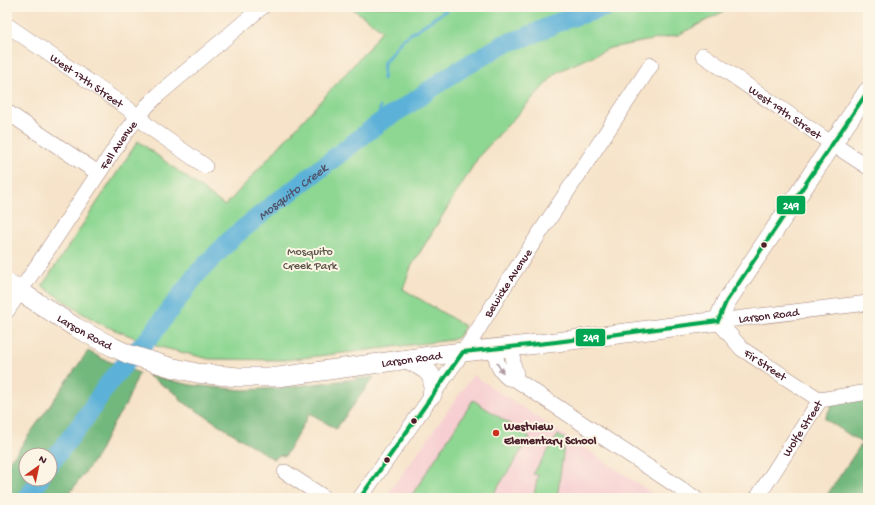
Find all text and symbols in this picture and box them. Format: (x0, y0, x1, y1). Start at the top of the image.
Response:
street label: West 17th Street (46, 52, 126, 112)
street label: West 19th Street (745, 83, 824, 144)
street label: Fell Avenue (97, 118, 142, 174)
water label: Mosquito Creek (256, 161, 332, 224)
line badge: 249 (776, 195, 806, 215)
text: 249 (783, 201, 800, 213)
unlabelled marker (759, 240, 769, 250)
park label: Mosquito Creek Park (283, 246, 339, 274)
street label: Bewicke Avenue (481, 246, 537, 322)
street label: Larson Road (738, 306, 801, 327)
street label: Larson Road (54, 312, 115, 355)
line badge: 249 (575, 328, 606, 347)
text: 249 (583, 333, 600, 345)
street label: Fir Street (740, 347, 789, 386)
street label: Larson Road (381, 349, 444, 372)
one-way arrow (496, 363, 504, 373)
street label: Wolfe Street (780, 398, 827, 460)
unlabelled marker (409, 416, 419, 426)
place label: Westview Elementary School (503, 421, 597, 449)
marker: Westview Elementary School (491, 428, 501, 438)
north arrow (18, 447, 58, 487)
text: N (36, 453, 49, 467)
unlabelled marker (382, 455, 392, 465)

